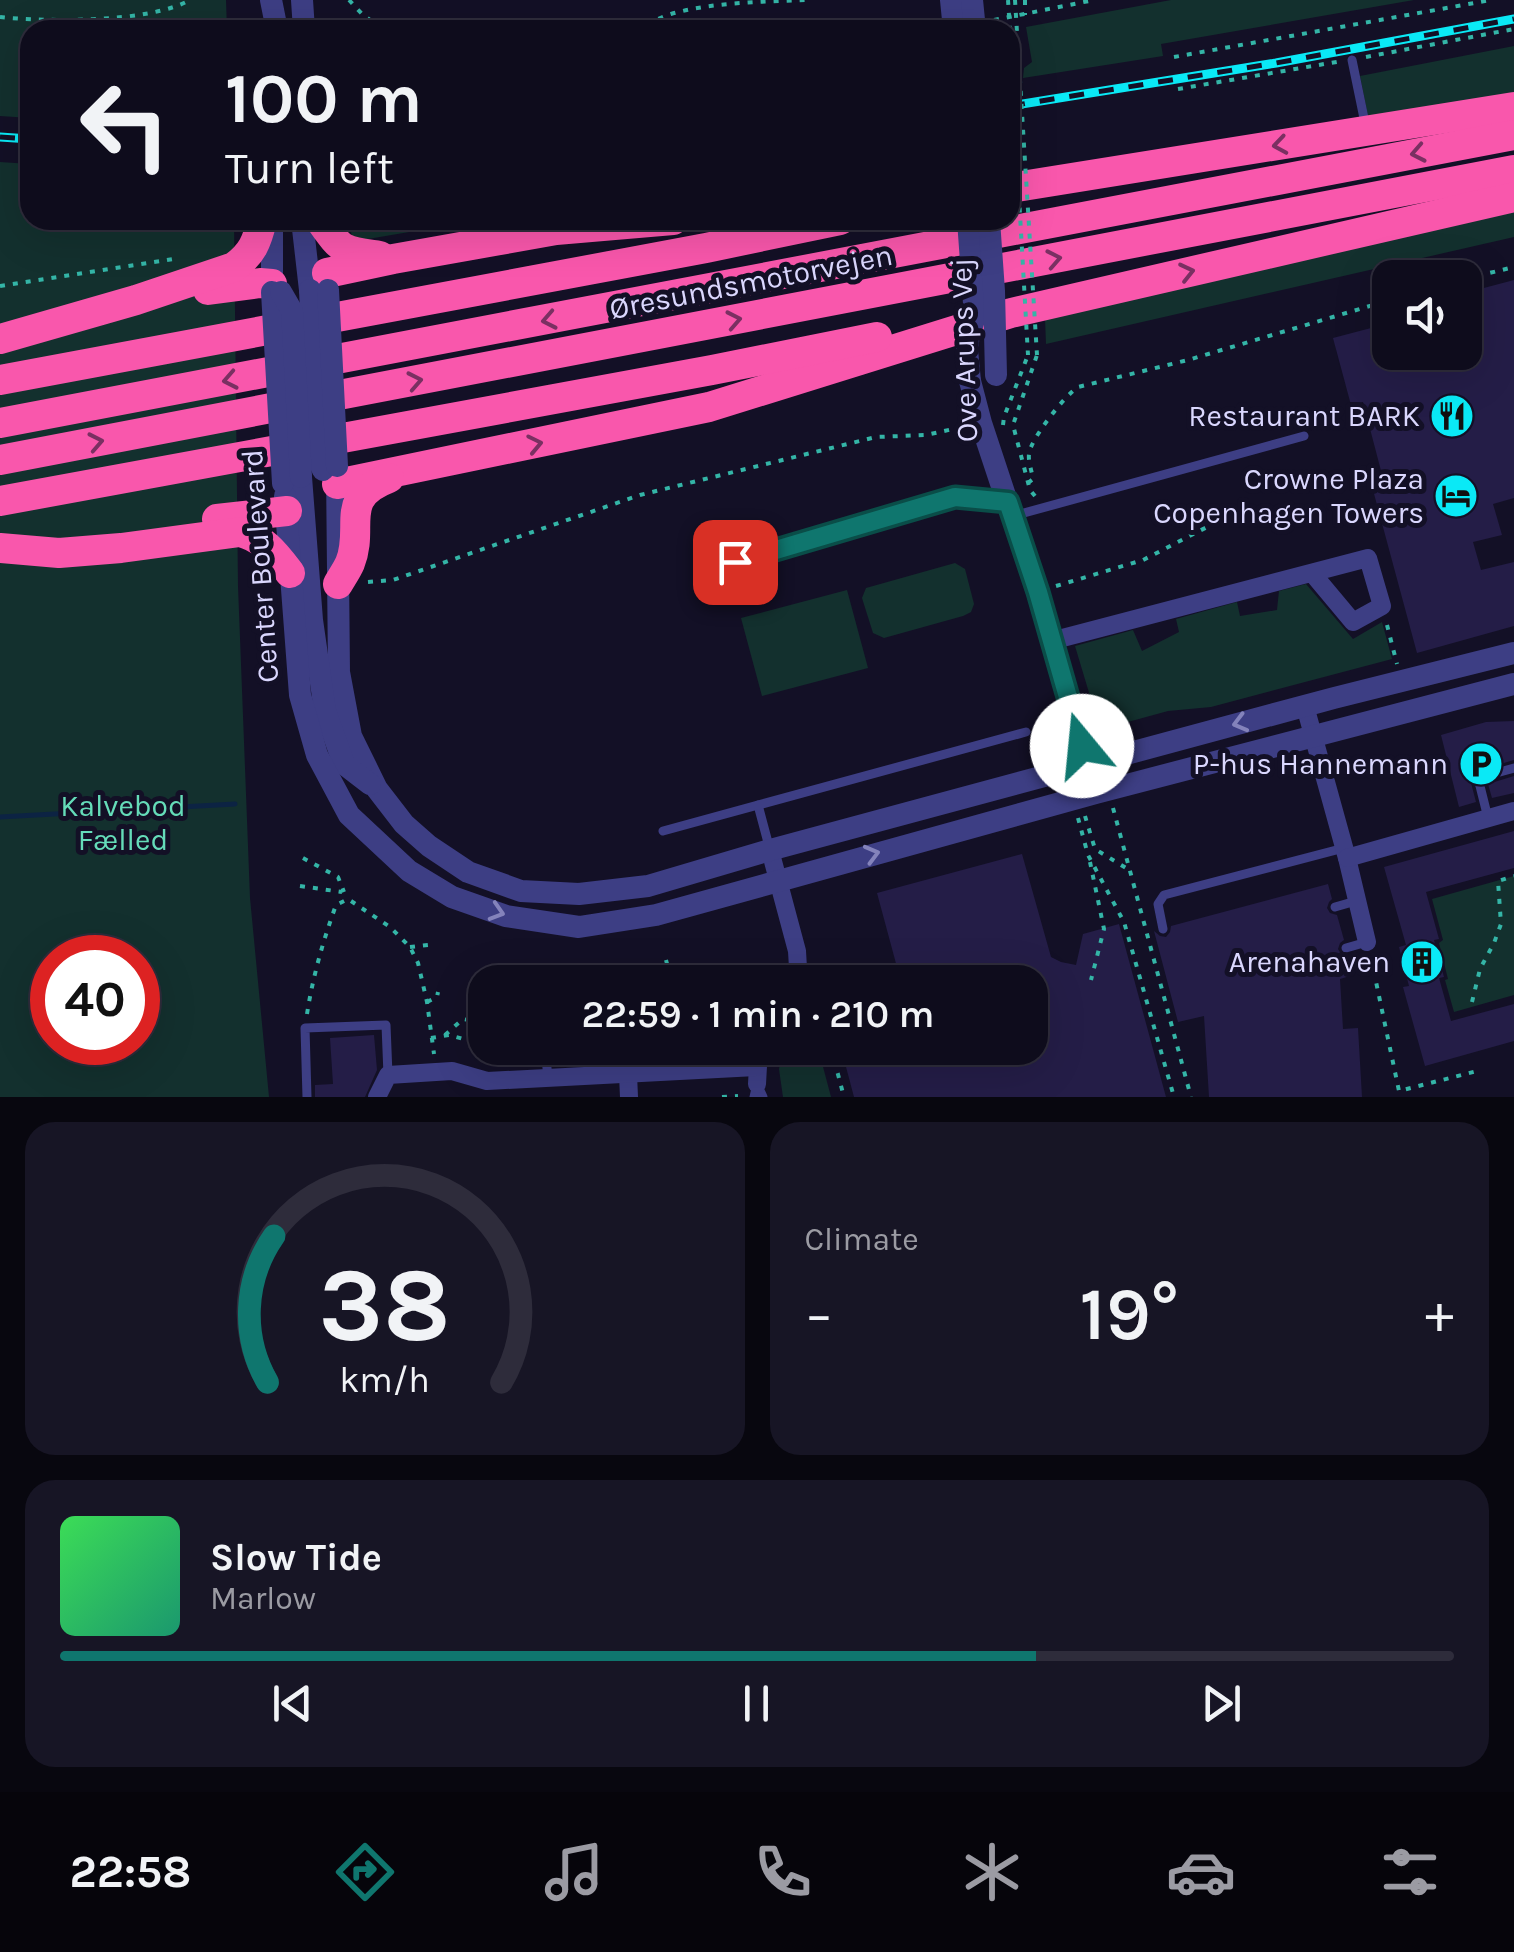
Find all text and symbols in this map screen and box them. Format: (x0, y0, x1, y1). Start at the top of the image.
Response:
text: 100 m (225, 58, 423, 140)
icon: left (60, 60, 190, 190)
one-way arrow (1271, 134, 1288, 155)
text: Turn left (225, 142, 394, 194)
one-way arrow (1410, 142, 1426, 163)
street label: Øresundsmotorvejen (606, 237, 896, 327)
one-way arrow (1045, 250, 1062, 271)
street label: Ove Arups Vej (943, 257, 985, 443)
map controls (1372, 260, 1482, 370)
button: sound (1372, 260, 1482, 370)
one-way arrow (1178, 263, 1195, 284)
one-way arrow (541, 308, 558, 329)
one-way arrow (726, 311, 743, 332)
one-way arrow (221, 368, 238, 389)
one-way arrow (406, 372, 423, 393)
restaurant icon: Restaurant BARK (1429, 393, 1475, 439)
place label: Restaurant BARK (1188, 398, 1420, 434)
one-way arrow (87, 432, 104, 453)
one-way arrow (526, 434, 543, 455)
street label: Center Boulevard (234, 448, 286, 684)
place label: Crowne Plaza Copenhagen Towers (1153, 461, 1424, 531)
hotel icon: Crowne Plaza Copenhagen Towers (1433, 473, 1479, 519)
pin (693, 520, 778, 605)
icon: arrive (708, 535, 763, 590)
position arrow (1030, 694, 1134, 798)
one-way arrow (1232, 712, 1249, 733)
parking icon: P-hus Hannemann (1458, 741, 1504, 787)
place label: P-hus Hannemann (1193, 746, 1448, 782)
park label: Kalvebod Fælled (60, 788, 186, 858)
one-way arrow (863, 845, 880, 866)
one-way arrow (487, 900, 504, 921)
speed limit sign: 40 (30, 935, 160, 1065)
building icon: Arenahaven (1399, 939, 1445, 985)
place label: Arenahaven (1229, 944, 1390, 980)
text: 22:59 · 1 min · 210 m (582, 992, 934, 1037)
text: Climate (805, 1221, 919, 1258)
text: 38 (319, 1245, 451, 1366)
text: 19° (1080, 1270, 1179, 1358)
text: − (805, 1282, 833, 1346)
text: + (1425, 1282, 1454, 1346)
text: km/h (339, 1359, 430, 1401)
text: Slow Tide (210, 1535, 382, 1580)
text: Marlow (210, 1580, 316, 1617)
icon: previous (265, 1676, 320, 1731)
icon: pause (729, 1676, 784, 1731)
icon: next (1194, 1676, 1249, 1731)
icon: directions (330, 1837, 400, 1907)
icon: music (539, 1837, 609, 1907)
icon: phone (748, 1837, 818, 1907)
icon: climate (957, 1837, 1027, 1907)
icon: car (1166, 1837, 1236, 1907)
icon: filters (1375, 1837, 1445, 1907)
text: 22:58 (69, 1846, 191, 1898)

